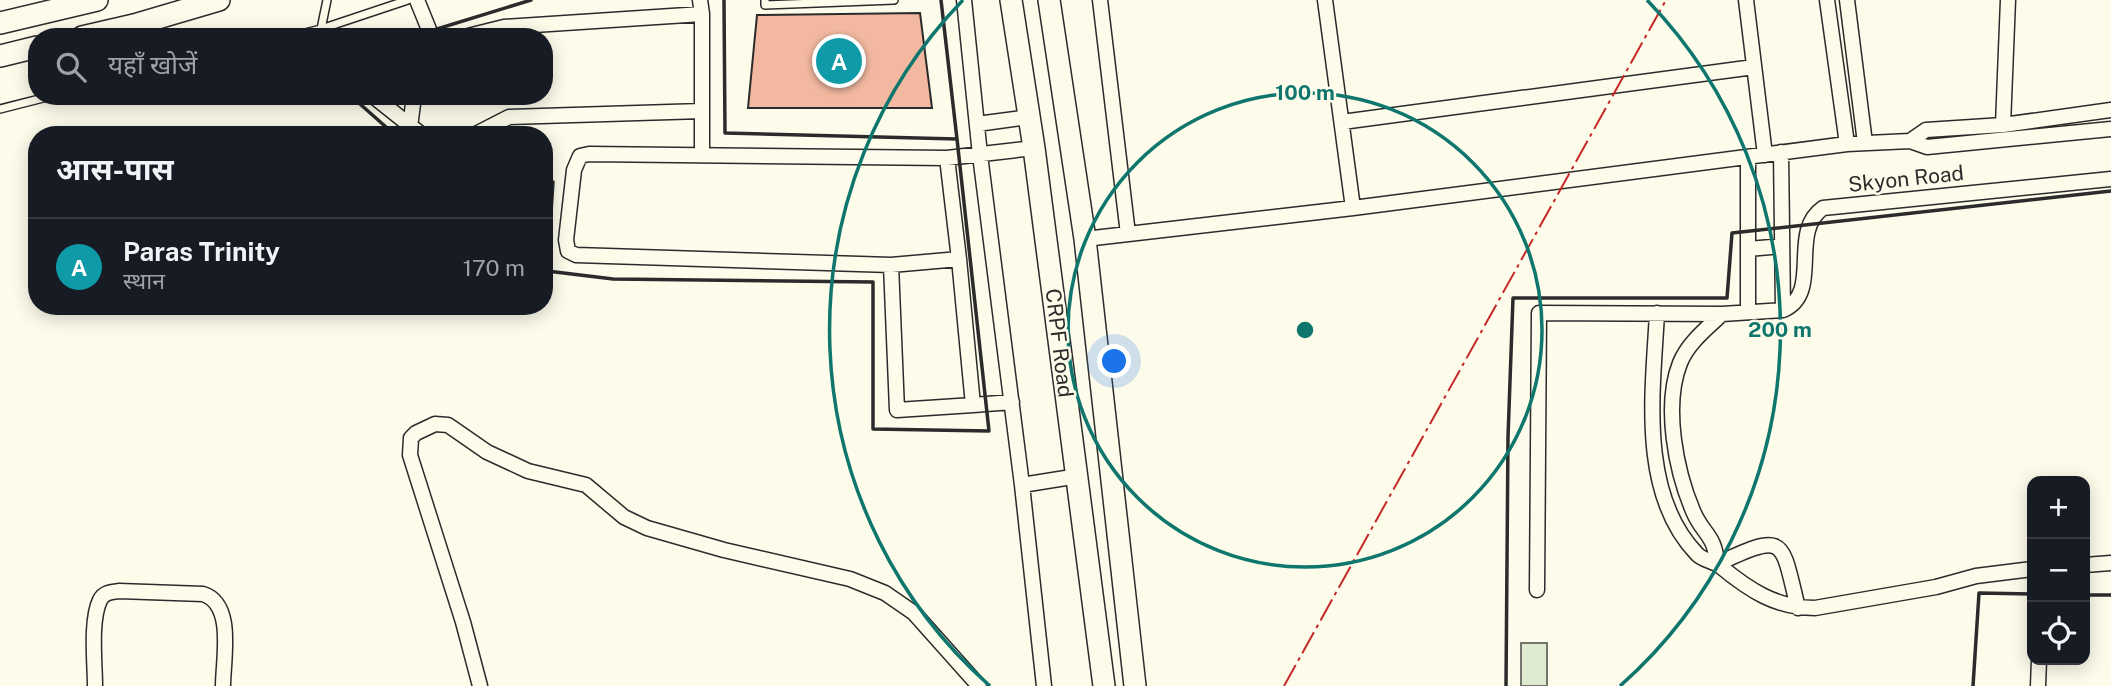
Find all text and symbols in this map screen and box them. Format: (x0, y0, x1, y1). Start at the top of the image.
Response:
search box (28, 28, 553, 105)
pin: A (816, 35, 862, 87)
icon: search (52, 48, 90, 86)
text: यहाँ खोजें (108, 49, 197, 80)
text: 100 m (1275, 80, 1335, 105)
text: आस-पास (56, 151, 174, 187)
street label: Skyon Road (1847, 160, 1965, 197)
text: Paras Trinity (123, 236, 280, 267)
text: A (71, 254, 87, 281)
text: 170 m (463, 254, 525, 281)
text: स्थान (123, 267, 165, 294)
street label: CRPF Road (1040, 287, 1079, 399)
text: 200 m (1748, 317, 1812, 342)
centre of rings (1293, 318, 1317, 342)
your location (1097, 344, 1131, 378)
map controls (2027, 476, 2090, 665)
button: + (2027, 476, 2090, 539)
button: − (2027, 539, 2090, 602)
button: locate (2027, 602, 2090, 665)

